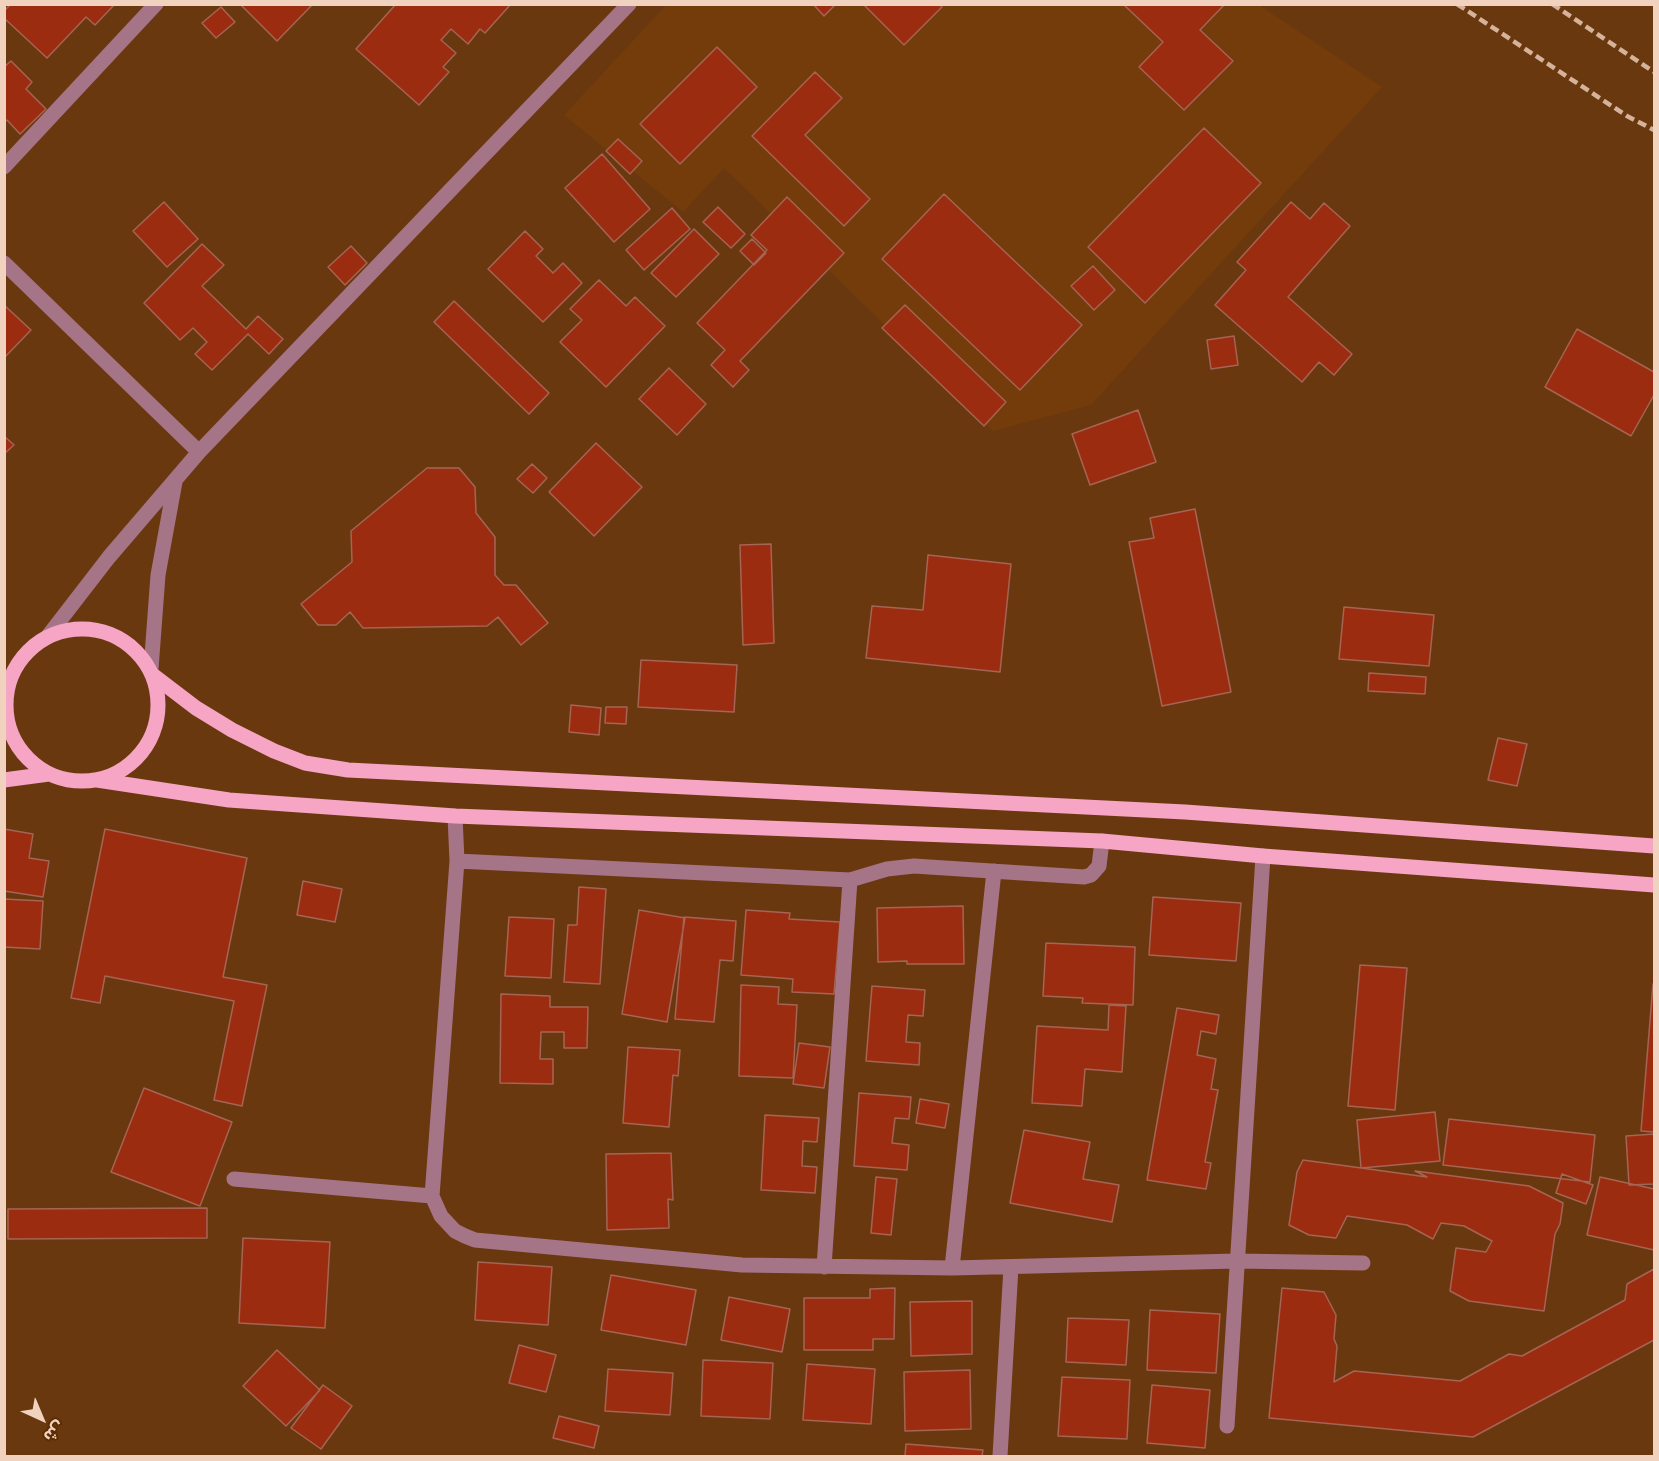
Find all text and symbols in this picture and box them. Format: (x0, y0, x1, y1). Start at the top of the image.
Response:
north arrow (12, 1389, 72, 1449)
text: ش (39, 1416, 70, 1447)

